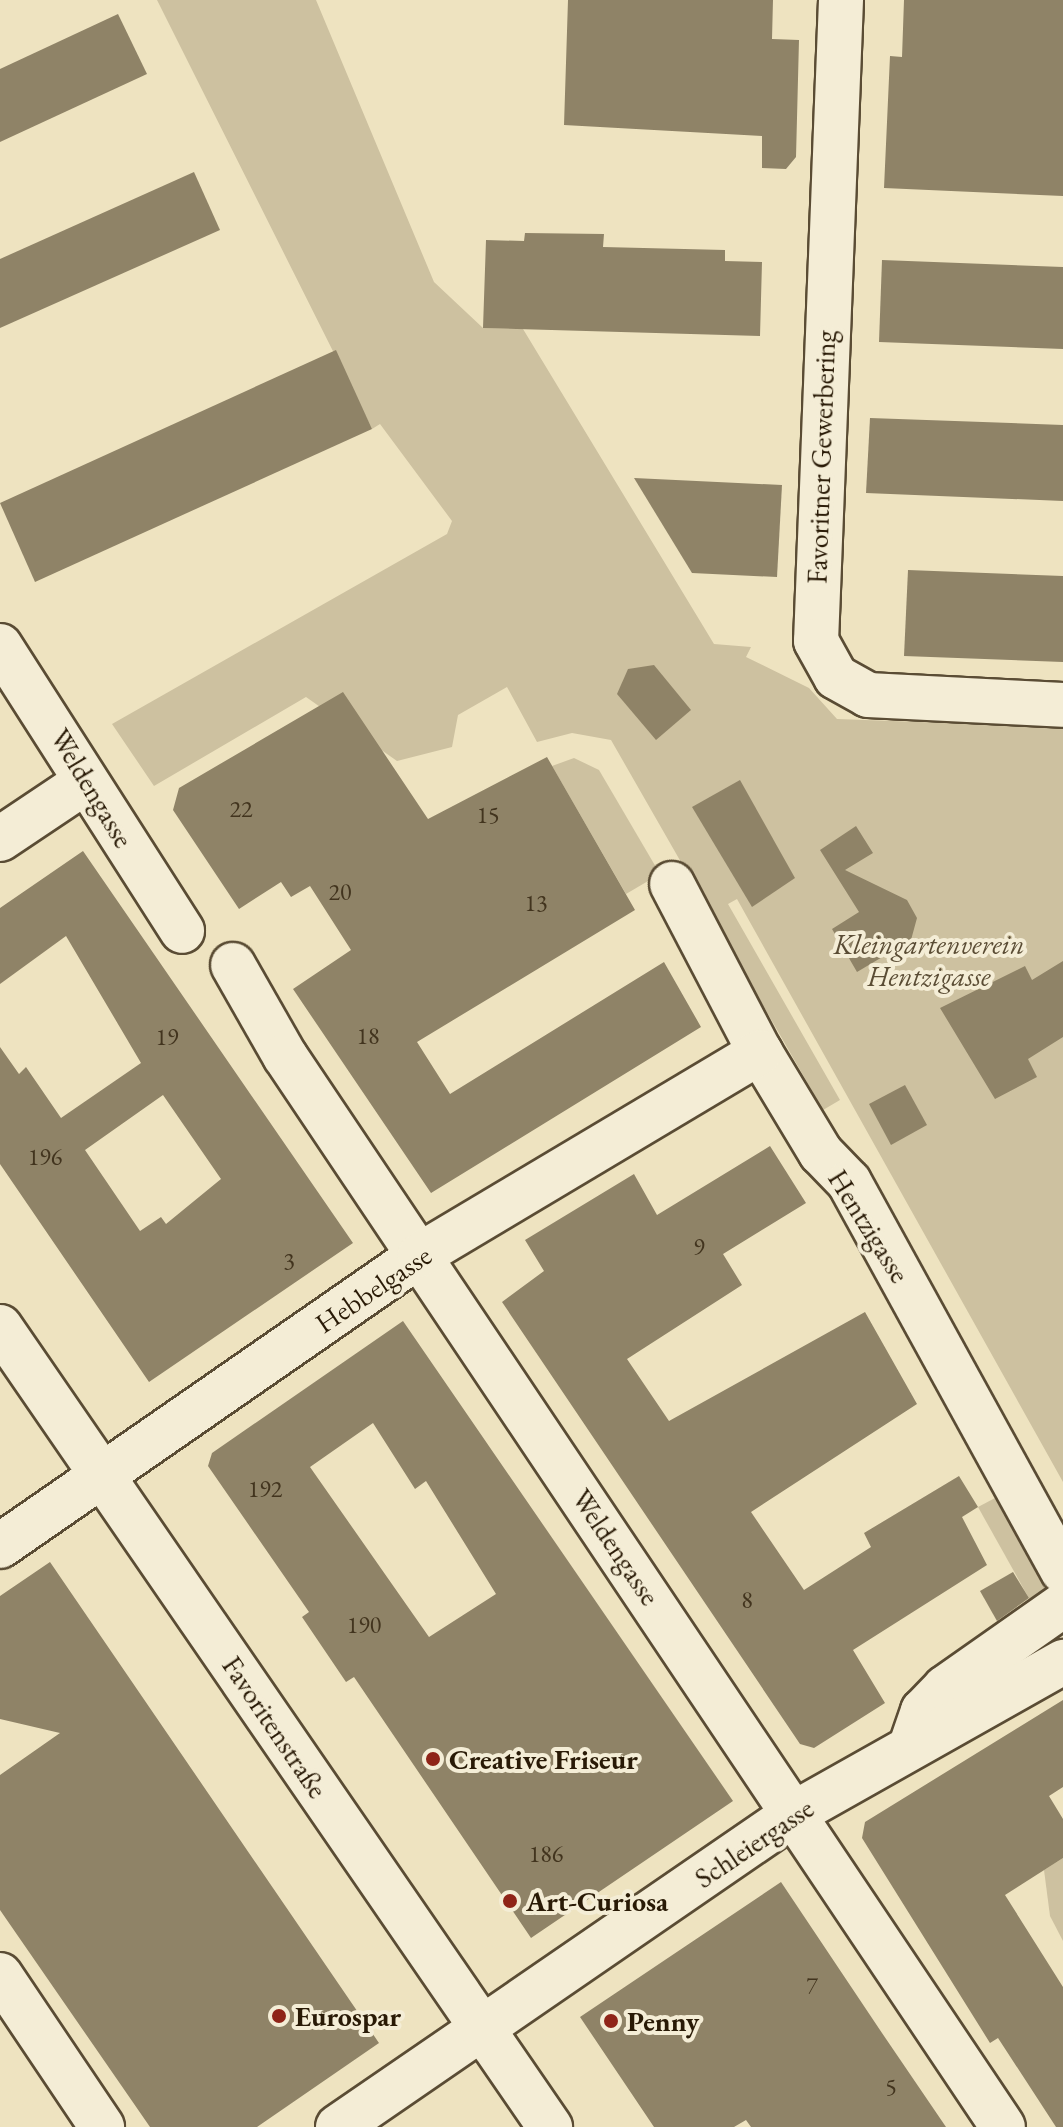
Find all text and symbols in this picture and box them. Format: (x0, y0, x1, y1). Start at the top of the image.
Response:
street label: Favoritner Gewerbering (800, 330, 842, 584)
street label: Weldengasse (43, 722, 141, 854)
house number: 22 (229, 795, 253, 823)
house number: 15 (476, 801, 500, 829)
house number: 20 (328, 878, 352, 906)
house number: 13 (524, 889, 548, 917)
park label: Kleingartenverein Hentzigasse (834, 927, 1024, 993)
house number: 18 (356, 1022, 380, 1050)
house number: 19 (155, 1023, 179, 1051)
house number: 196 (28, 1143, 62, 1171)
street label: Hentzigasse (821, 1163, 917, 1289)
house number: 9 (693, 1233, 705, 1261)
street label: Hebbelgasse (309, 1238, 437, 1340)
house number: 3 (283, 1247, 295, 1275)
house number: 192 (248, 1475, 282, 1503)
street label: Weldengasse (565, 1483, 667, 1611)
house number: 8 (741, 1586, 753, 1614)
house number: 190 (347, 1611, 381, 1639)
street label: Favoritenstraße (215, 1650, 335, 1804)
place label: Creative Friseur (449, 1742, 638, 1776)
marker: Creative Friseur (424, 1750, 442, 1768)
street label: Schleiergasse (688, 1791, 820, 1895)
house number: 186 (529, 1840, 563, 1868)
place label: Art-Curiosa (526, 1884, 668, 1918)
marker: Art-Curiosa (501, 1892, 519, 1910)
house number: 7 (806, 1972, 818, 2000)
place label: Eurospar (295, 1999, 401, 2033)
place label: Penny (627, 2004, 699, 2038)
marker: Eurospar (270, 2007, 288, 2025)
marker: Penny (602, 2012, 620, 2030)
house number: 5 (885, 2073, 897, 2101)

